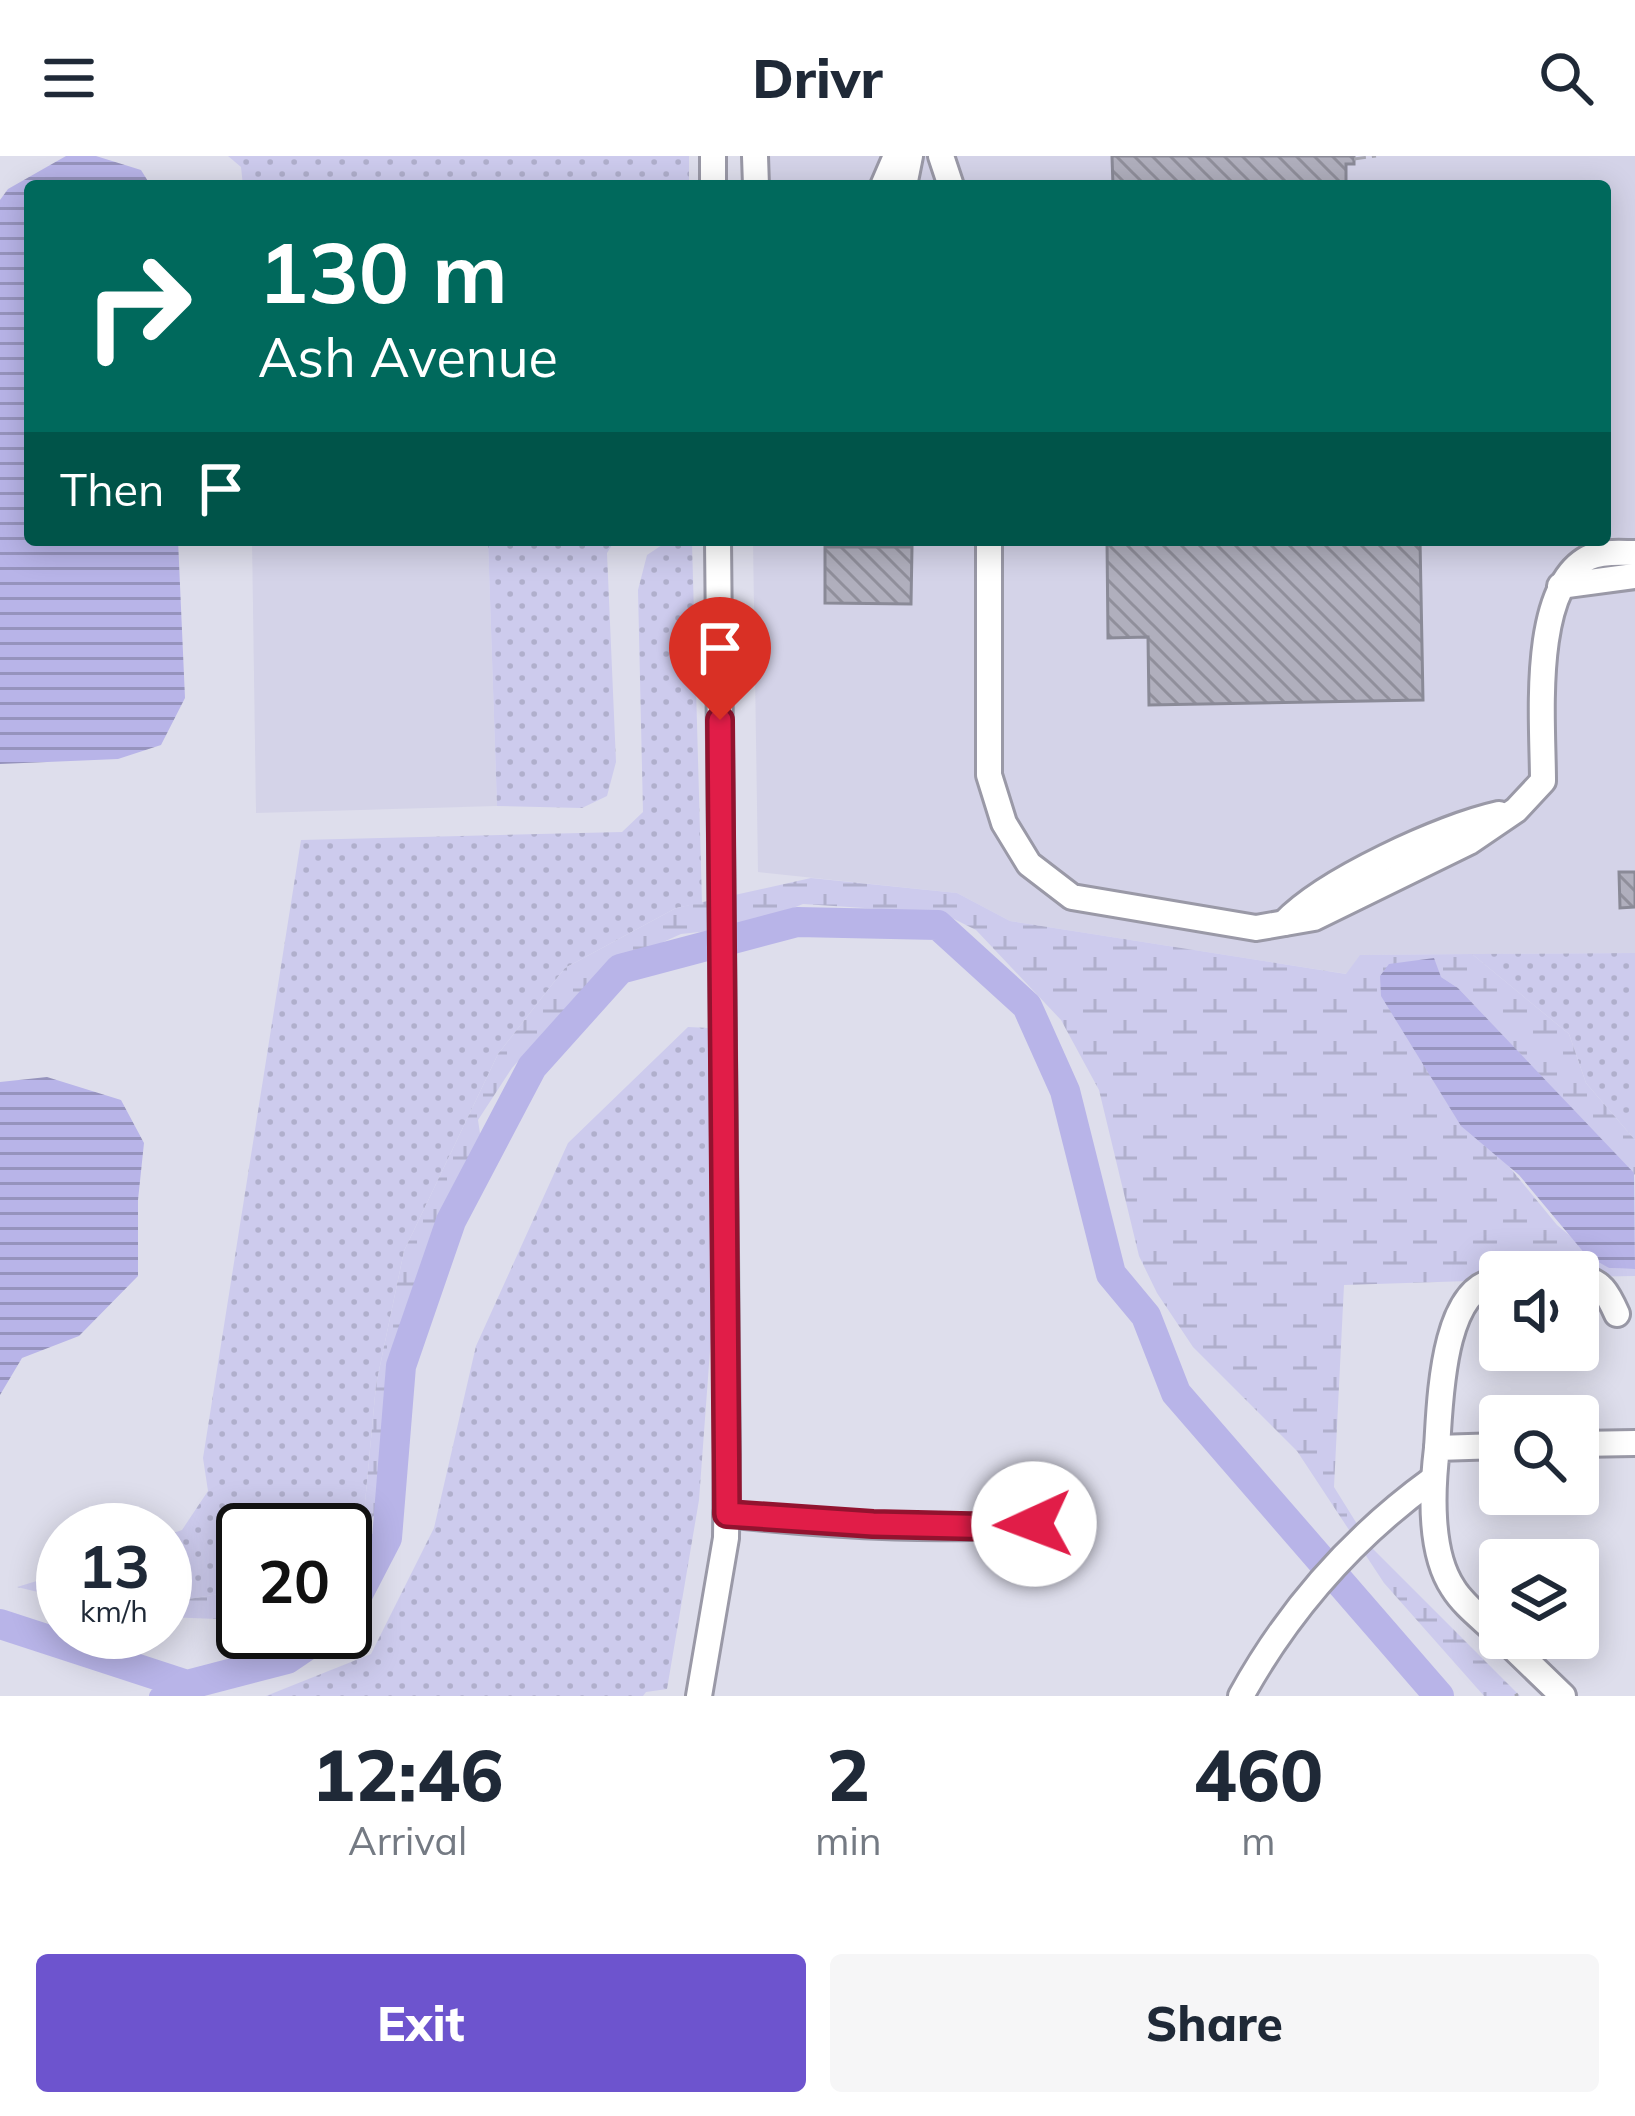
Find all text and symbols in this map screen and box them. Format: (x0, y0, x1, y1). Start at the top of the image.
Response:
text: Drivr (752, 44, 883, 112)
icon: menu (36, 45, 102, 111)
icon: search (1533, 45, 1599, 111)
text: 130 m (258, 219, 508, 324)
icon: right (60, 228, 216, 384)
text: Ash Avenue (258, 323, 558, 391)
icon: arrive (188, 456, 254, 522)
text: Then (60, 461, 164, 517)
pin (669, 597, 771, 720)
icon: arrive (687, 615, 753, 681)
map controls (1479, 1251, 1599, 1659)
button: sound (1479, 1251, 1599, 1371)
button: search (1479, 1395, 1599, 1515)
position arrow (971, 1461, 1097, 1587)
speed limit sign: 20 (216, 1503, 372, 1659)
text: 13 (78, 1528, 150, 1603)
button: layers (1479, 1539, 1599, 1659)
text: km/h (80, 1592, 148, 1630)
text: 12:46 (312, 1729, 503, 1819)
text: 2 (827, 1729, 870, 1819)
text: 460 (1194, 1729, 1323, 1819)
text: Arrival (348, 1816, 467, 1865)
text: min (815, 1816, 882, 1865)
text: m (1241, 1816, 1275, 1865)
button: Exit (36, 1954, 806, 2092)
button: Share (830, 1954, 1599, 2092)

